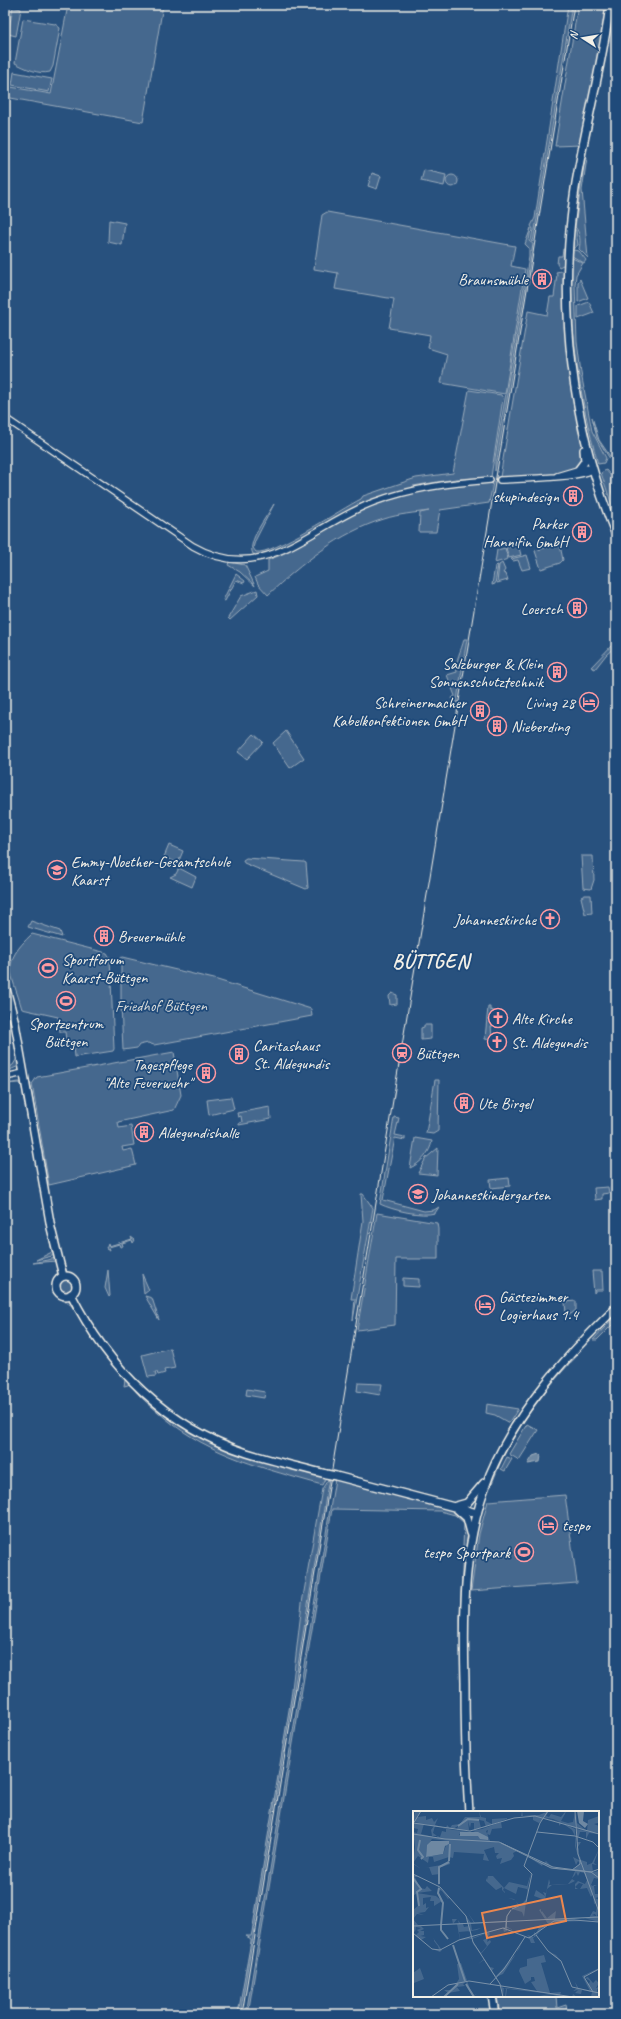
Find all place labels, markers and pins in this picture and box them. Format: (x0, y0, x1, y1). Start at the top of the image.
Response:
building icon: Braunsmühle (531, 268, 553, 290)
place label: Braunsmühle (458, 270, 530, 290)
building icon: skupindesign (562, 485, 584, 507)
place label: skupindesign (493, 487, 560, 507)
place label: Parker Hannifin GmbH (483, 514, 571, 552)
building icon: Parker Hannifin GmbH (571, 521, 593, 543)
building icon: Loersch (566, 597, 588, 619)
place label: Loersch (521, 599, 565, 619)
place label: Salzburger & Klein Sonnenschutztechnik (429, 654, 544, 692)
building icon: Salzburger & Klein Sonnenschutztechnik (546, 661, 568, 683)
hotel icon: Living 28 (578, 691, 600, 713)
place label: Schreinermacher Kabelkonfektionen GmbH (332, 693, 469, 731)
place label: Living 28 (525, 693, 577, 713)
building icon: Schreinermacher Kabelkonfektionen GmbH (469, 700, 491, 722)
building icon: Nieberding (486, 715, 508, 737)
place label: Nieberding (511, 717, 570, 737)
place label: Emmy-Noether-Gesamtschule Kaarst (71, 852, 232, 890)
school or university icon: Emmy-Noether-Gesamtschule Kaarst (46, 859, 68, 881)
church icon: Johanneskirche (539, 908, 561, 930)
place label: Johanneskirche (453, 910, 538, 930)
building icon: Breuermühle (93, 925, 115, 947)
place label: Breuermühle (118, 927, 186, 947)
place label: Sportforum Kaarst-Büttgen (62, 950, 148, 988)
sports icon: Sportforum Kaarst-Büttgen (37, 957, 59, 979)
sports icon: Sportzentrum Büttgen (55, 990, 77, 1012)
church icon: Alte Kirche (487, 1007, 509, 1029)
place label: Alte Kirche (512, 1009, 574, 1029)
place label: Sportzentrum Büttgen (29, 1014, 105, 1052)
church icon: St. Aldegundis (486, 1031, 508, 1053)
place label: St. Aldegundis (511, 1033, 589, 1053)
place label: Caritashaus St. Aldegundis (253, 1036, 331, 1074)
station icon: Büttgen (391, 1042, 413, 1064)
building icon: Caritashaus St. Aldegundis (228, 1043, 250, 1065)
place label: Büttgen (416, 1044, 460, 1064)
place label: Tagespflege "Alte Feuerwehr" (104, 1055, 195, 1093)
building icon: Tagespflege "Alte Feuerwehr" (195, 1062, 217, 1084)
building icon: Ute Birgel (453, 1092, 475, 1114)
place label: Ute Birgel (478, 1094, 535, 1114)
building icon: Aldegundishalle (133, 1121, 155, 1143)
place label: Aldegundishalle (158, 1123, 241, 1143)
school or university icon: Johanneskindergarten (407, 1183, 429, 1205)
place label: Johanneskindergarten (431, 1185, 551, 1205)
place label: Gästezimmer Logierhaus 1.4 (499, 1287, 580, 1325)
hotel icon: Gästezimmer Logierhaus 1.4 (474, 1294, 496, 1316)
hotel icon: tespo (537, 1514, 559, 1536)
place label: tespo (562, 1516, 592, 1536)
sports icon: tespo Sportpark (513, 1541, 535, 1563)
place label: tespo Sportpark (423, 1543, 511, 1563)

